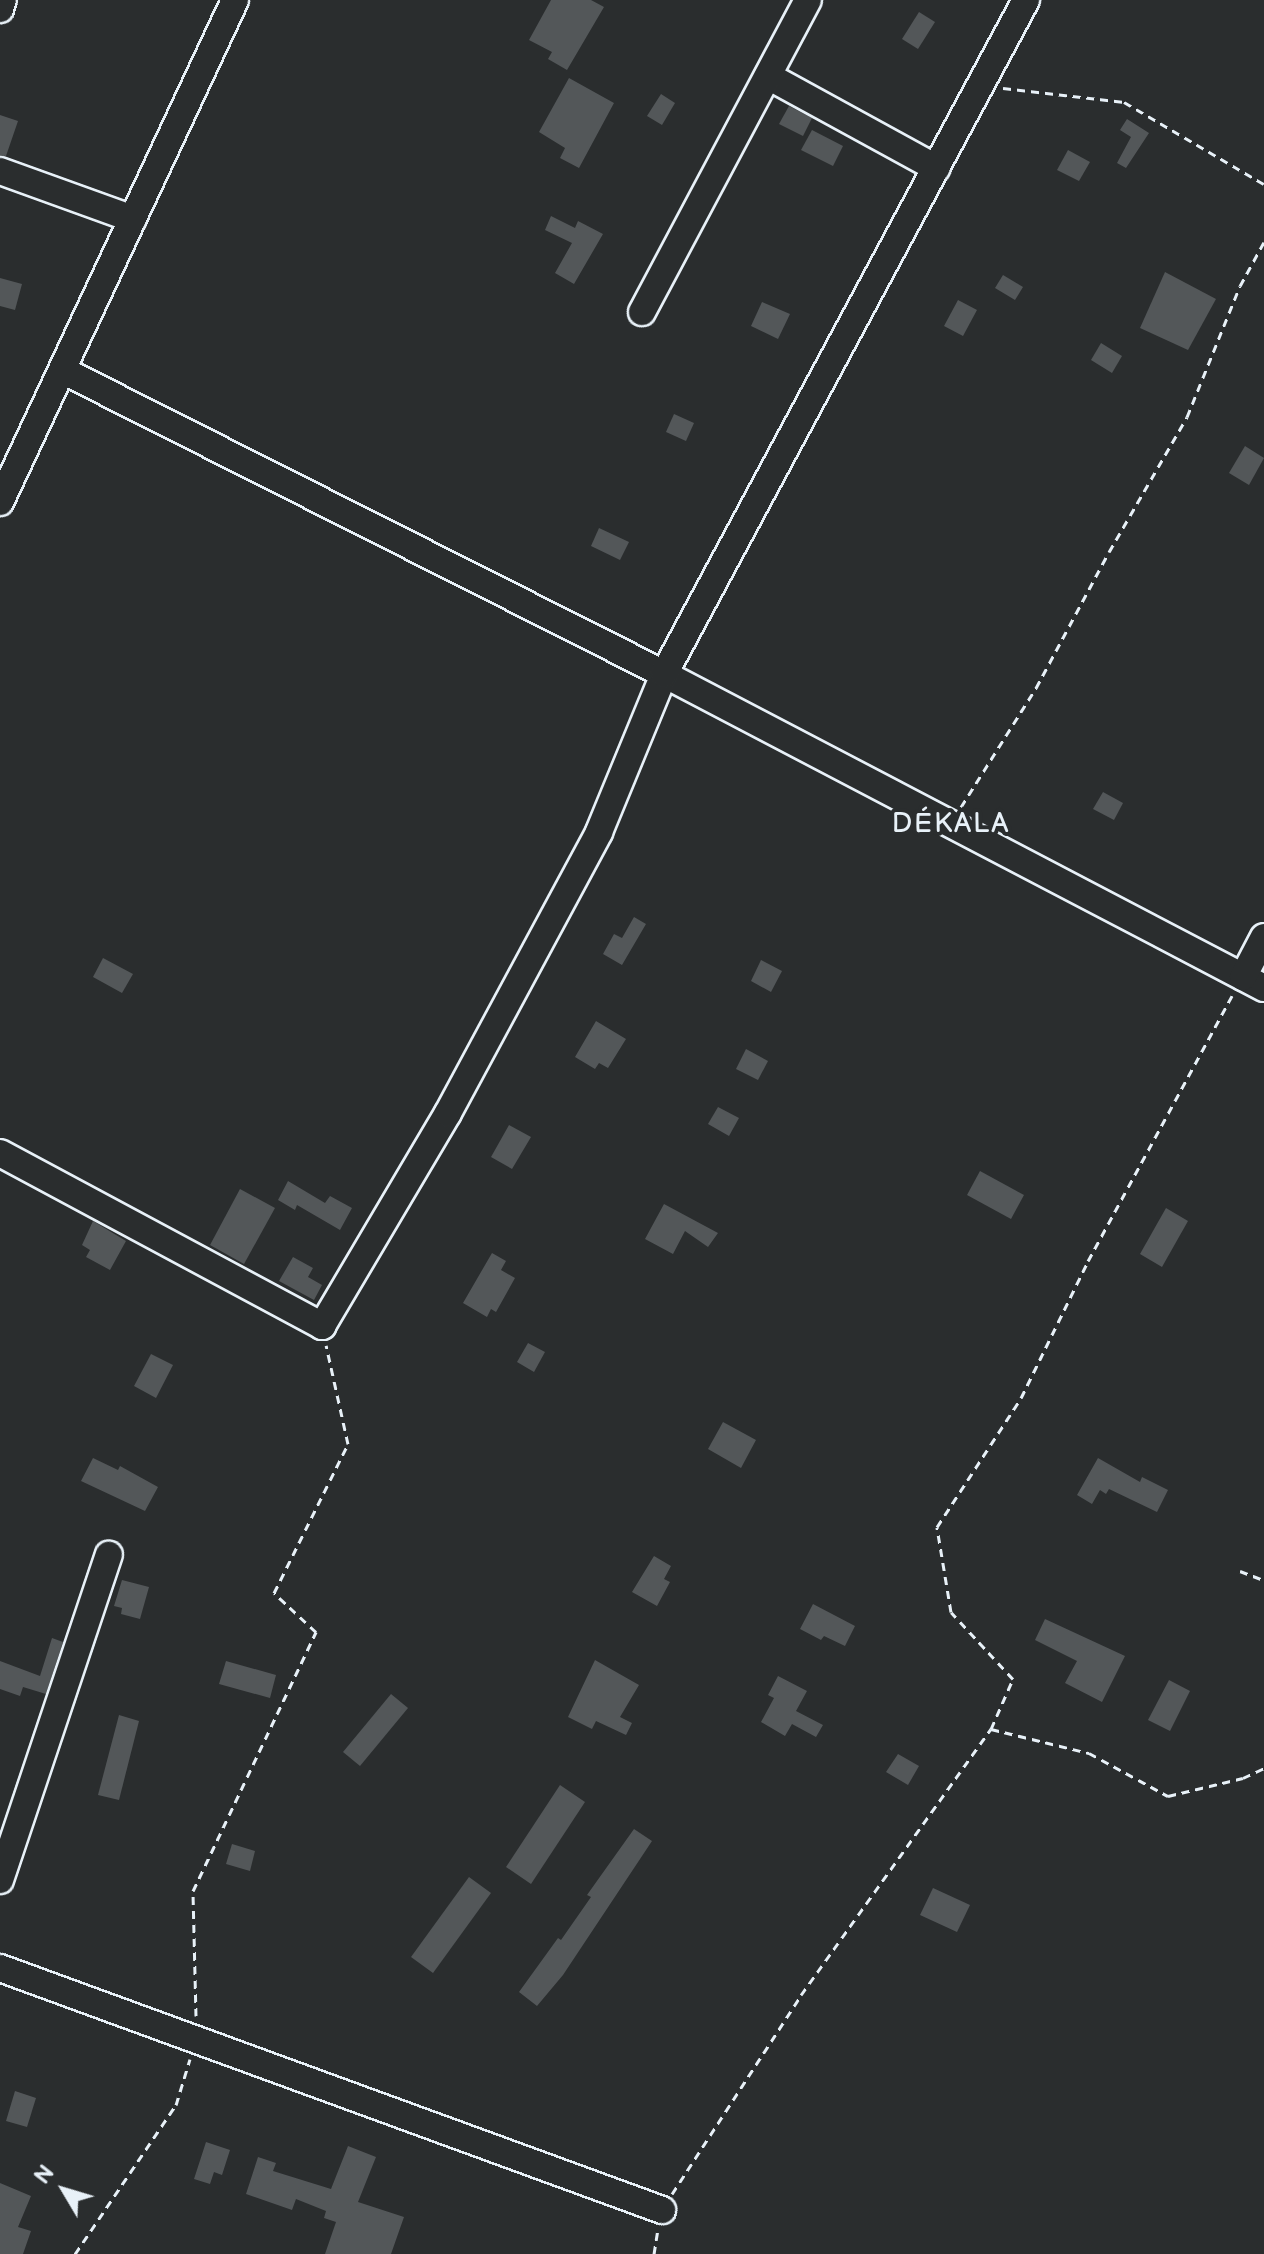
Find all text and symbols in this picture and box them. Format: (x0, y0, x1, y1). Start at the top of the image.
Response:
district label: DÉKALA (892, 807, 1010, 841)
north arrow (24, 2150, 104, 2230)
text: N (29, 2160, 60, 2190)

